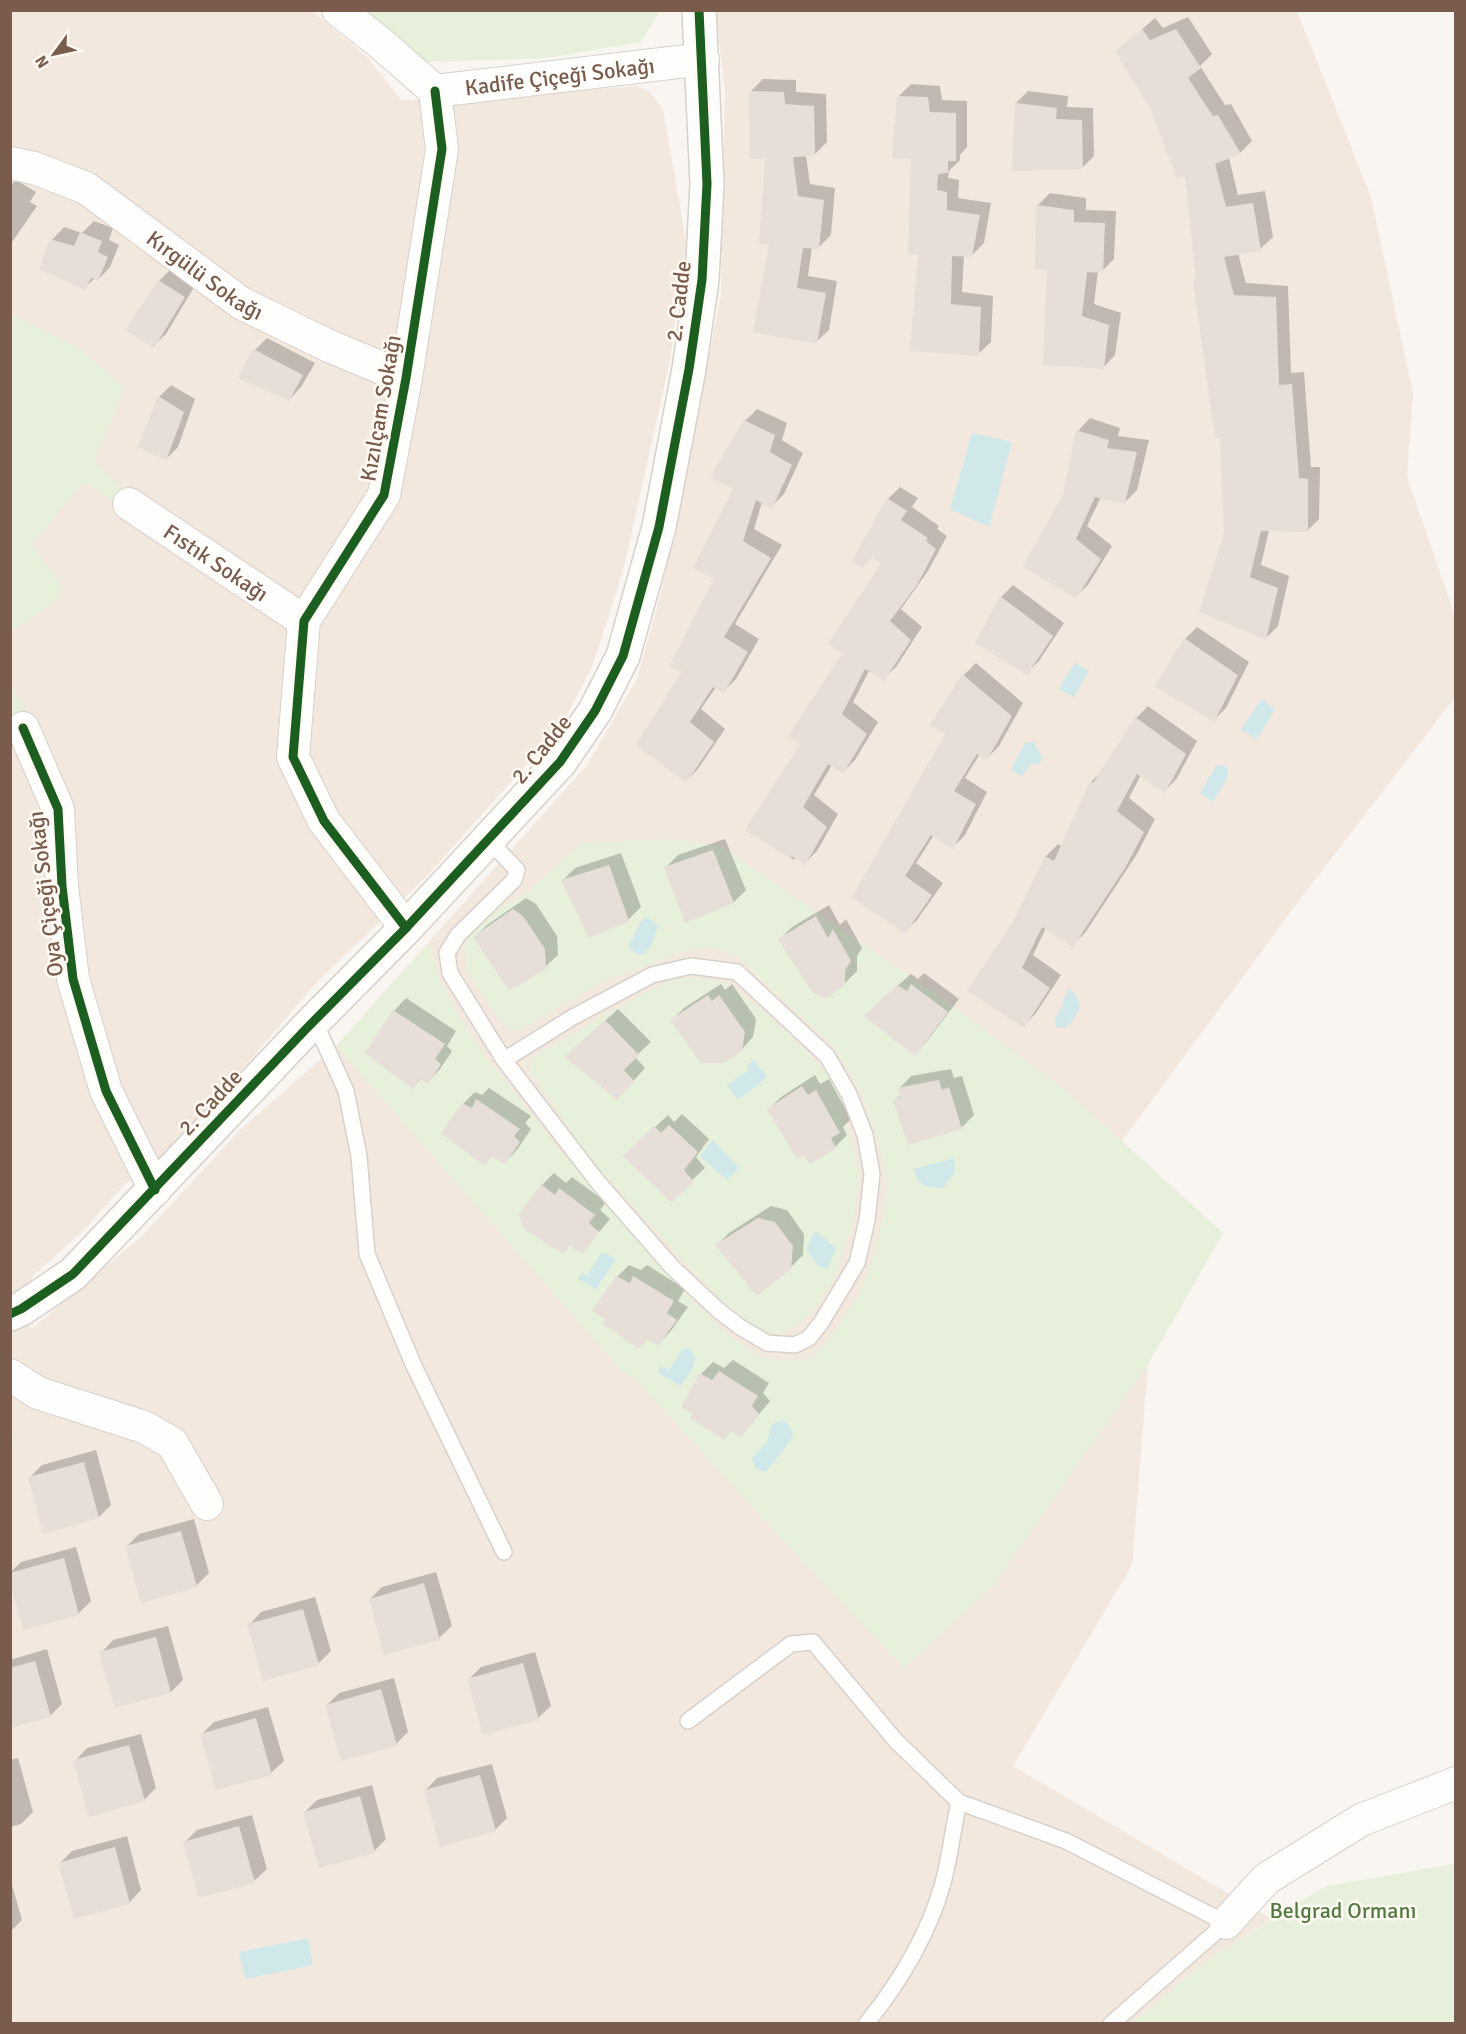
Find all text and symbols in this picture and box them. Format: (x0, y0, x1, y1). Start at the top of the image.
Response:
north arrow (24, 24, 84, 84)
text: N (31, 52, 54, 72)
street label: Kadife Çiçeği Sokağı (463, 52, 656, 101)
street label: Kırgülü Sokağı (141, 225, 268, 326)
street label: 2. Cadde (660, 259, 697, 343)
street label: Kızılçam Sokağı (354, 333, 407, 483)
street label: Fıstık Sokağı (159, 518, 273, 607)
street label: 2. Cadde (505, 709, 577, 789)
street label: Oya Çiçeği Sokağı (22, 810, 69, 978)
street label: 2. Cadde (173, 1063, 248, 1141)
park label: Belgrad Ormanı (1270, 1897, 1417, 1924)

